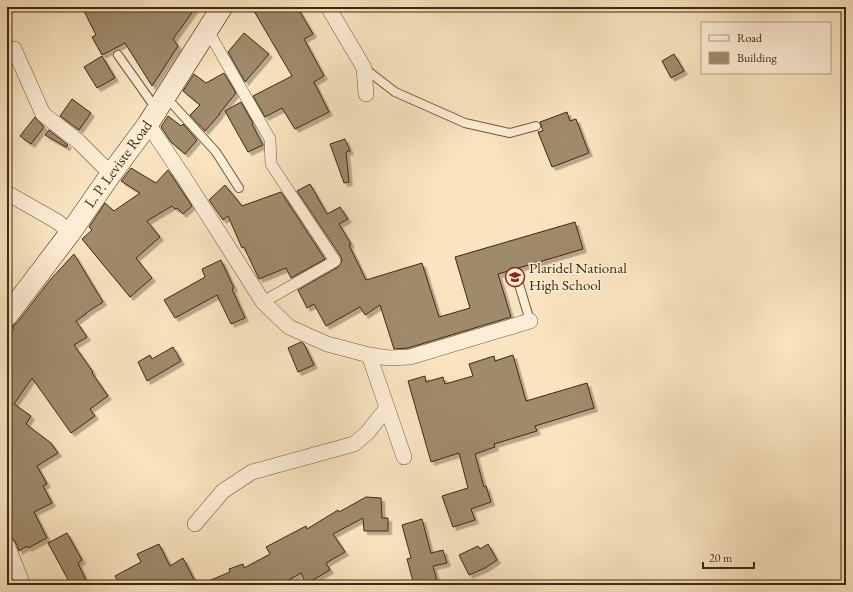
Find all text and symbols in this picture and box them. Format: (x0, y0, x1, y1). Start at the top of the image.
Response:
legend (701, 22, 831, 74)
text: Road (737, 30, 763, 46)
text: Building (737, 50, 778, 66)
street label: L. P. Leviste Road (79, 116, 156, 211)
place label: Plaridel National High School (529, 258, 627, 294)
school or university icon: Plaridel National High School (504, 266, 526, 288)
scale bar (703, 544, 754, 570)
text: 20 m (709, 550, 733, 566)

